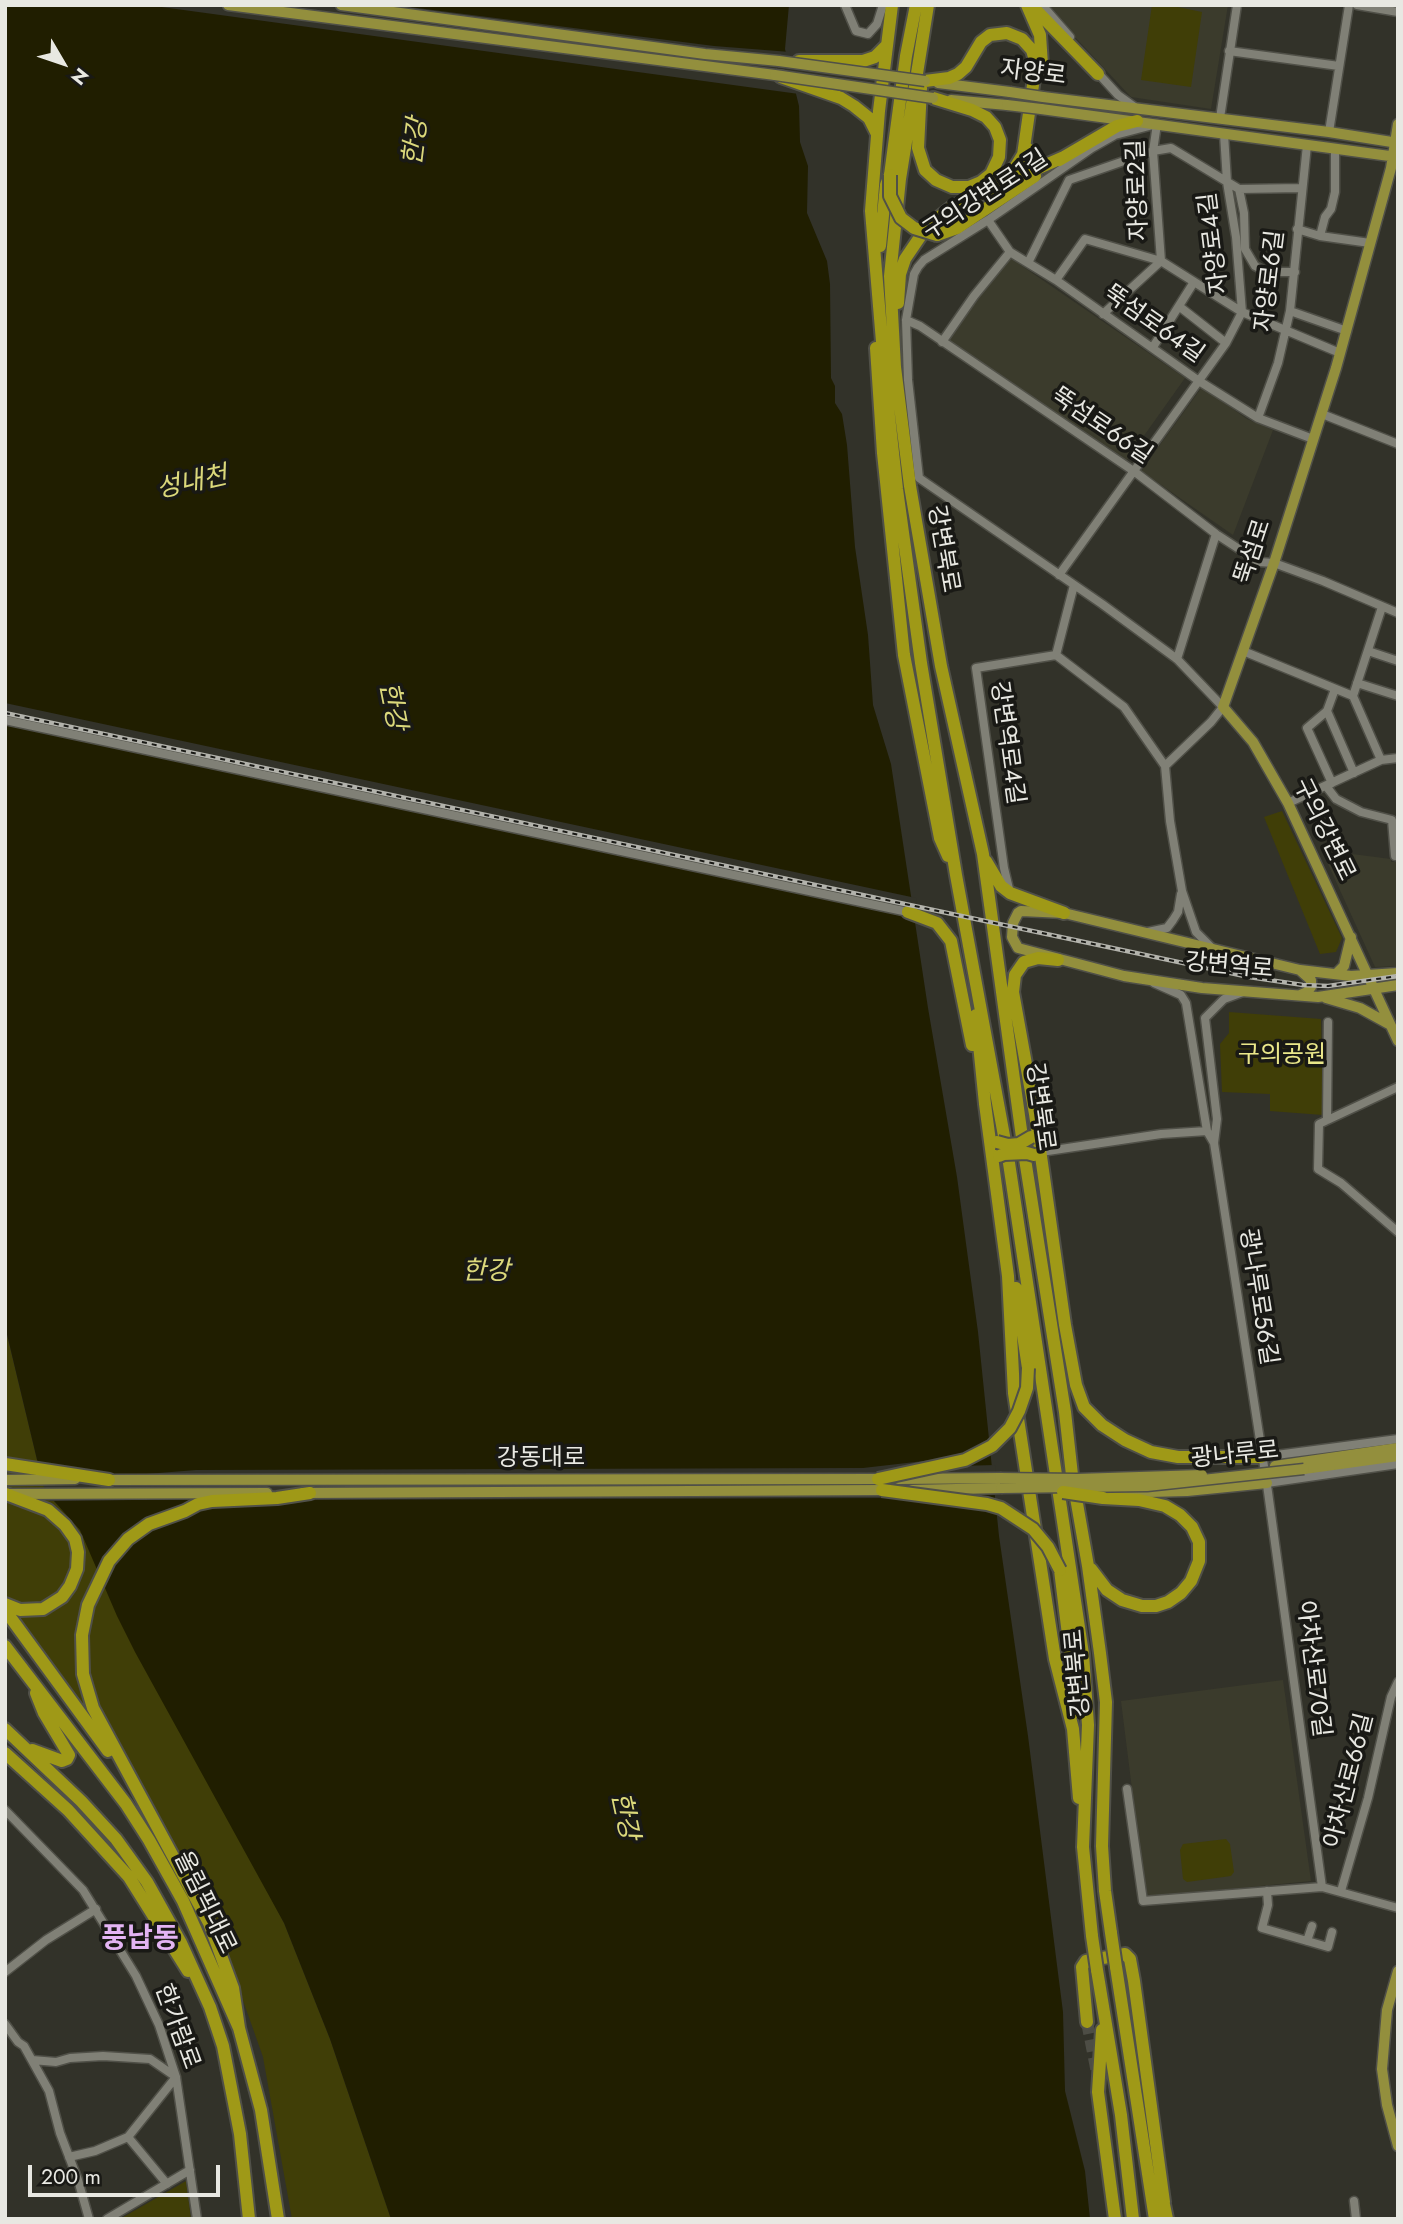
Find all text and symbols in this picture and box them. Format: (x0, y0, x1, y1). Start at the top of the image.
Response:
north arrow (28, 28, 98, 98)
street label: 자양로 (998, 56, 1068, 92)
text: N (64, 62, 95, 91)
water label: 한강 (399, 116, 435, 168)
street label: 자양로2길 (1123, 139, 1155, 241)
street label: 구의강변로1길 (918, 145, 1054, 247)
street label: 자양로4길 (1194, 190, 1236, 296)
street label: 자양로6길 (1250, 229, 1292, 333)
street label: 뚝섬로64길 (1097, 280, 1209, 370)
street label: 뚝섬로66길 (1045, 383, 1157, 471)
water label: 성내천 (154, 461, 230, 507)
street label: 강변북로 (920, 503, 964, 595)
street label: 뚝섬로 (1230, 516, 1278, 588)
street label: 강변역로4길 (983, 679, 1029, 807)
water label: 한강 (371, 680, 411, 732)
street label: 구의강변로 (1286, 774, 1360, 886)
street label: 강변역로 (1184, 949, 1274, 985)
park label: 구의공원 (1238, 1042, 1326, 1070)
street label: 강변북로 (1019, 1061, 1059, 1153)
street label: 광나루로56길 (1232, 1227, 1282, 1367)
water label: 한강 (462, 1257, 510, 1289)
street label: 광나루로 (1190, 1437, 1280, 1475)
street label: 강동대로 (497, 1445, 585, 1473)
street label: 아차산로70길 (1289, 1599, 1335, 1739)
street label: 강변북로 (1061, 1628, 1097, 1718)
street label: 아차산로66길 (1319, 1711, 1381, 1851)
water label: 한강 (603, 1789, 643, 1843)
street label: 올림픽대로 (167, 1847, 241, 1959)
district label: 풍납동 (101, 1923, 179, 1957)
street label: 한가람로 (147, 1981, 205, 2073)
scale bar (32, 2150, 224, 2194)
text: 200 m (41, 2162, 101, 2192)

